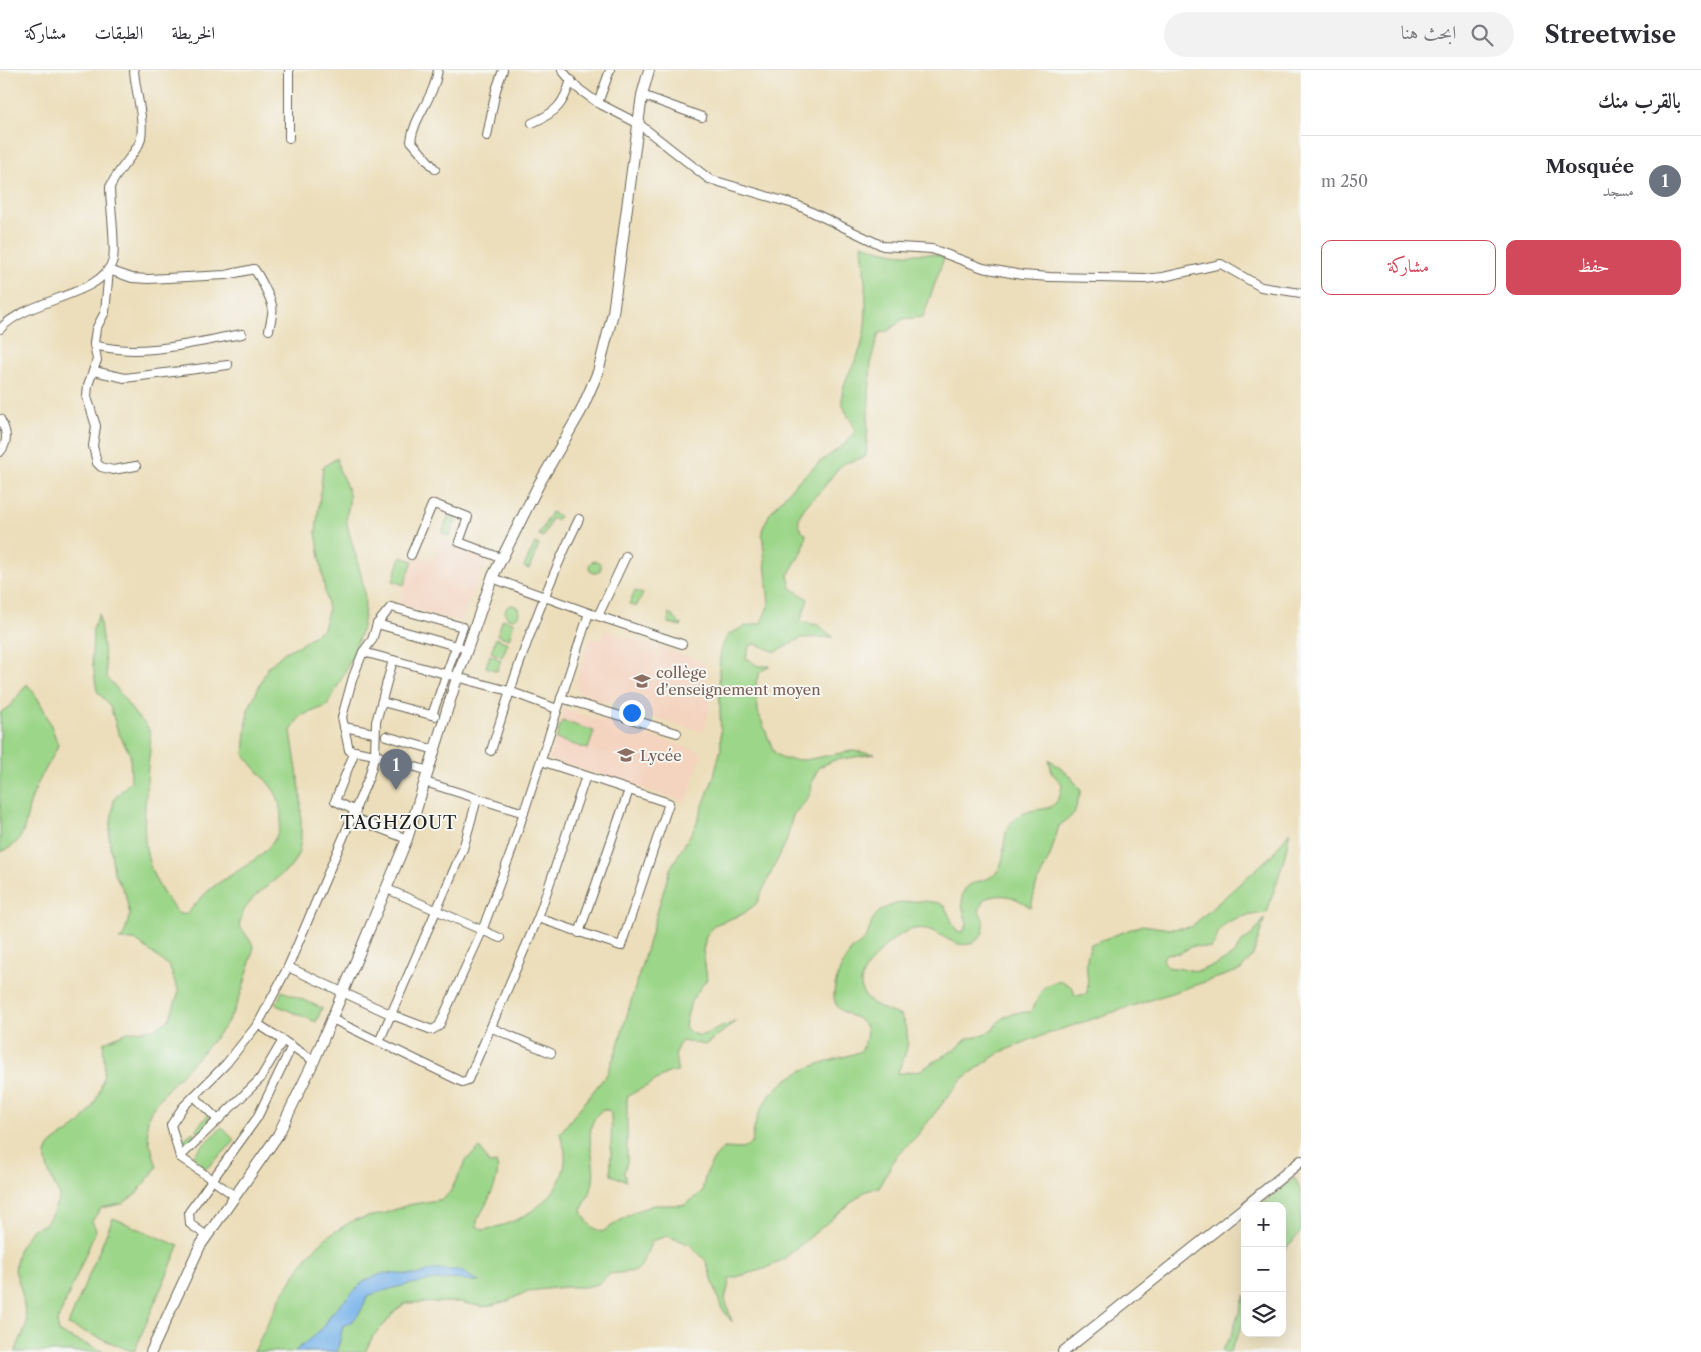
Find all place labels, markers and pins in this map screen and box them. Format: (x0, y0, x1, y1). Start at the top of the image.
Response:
place label: collège d'enseignement moyen (656, 663, 821, 699)
school or university icon: collège d'enseignement moyen (632, 671, 652, 691)
school or university icon: Lycée (616, 745, 636, 765)
place label: Lycée (640, 746, 682, 765)
pin: 1 (380, 749, 412, 790)

